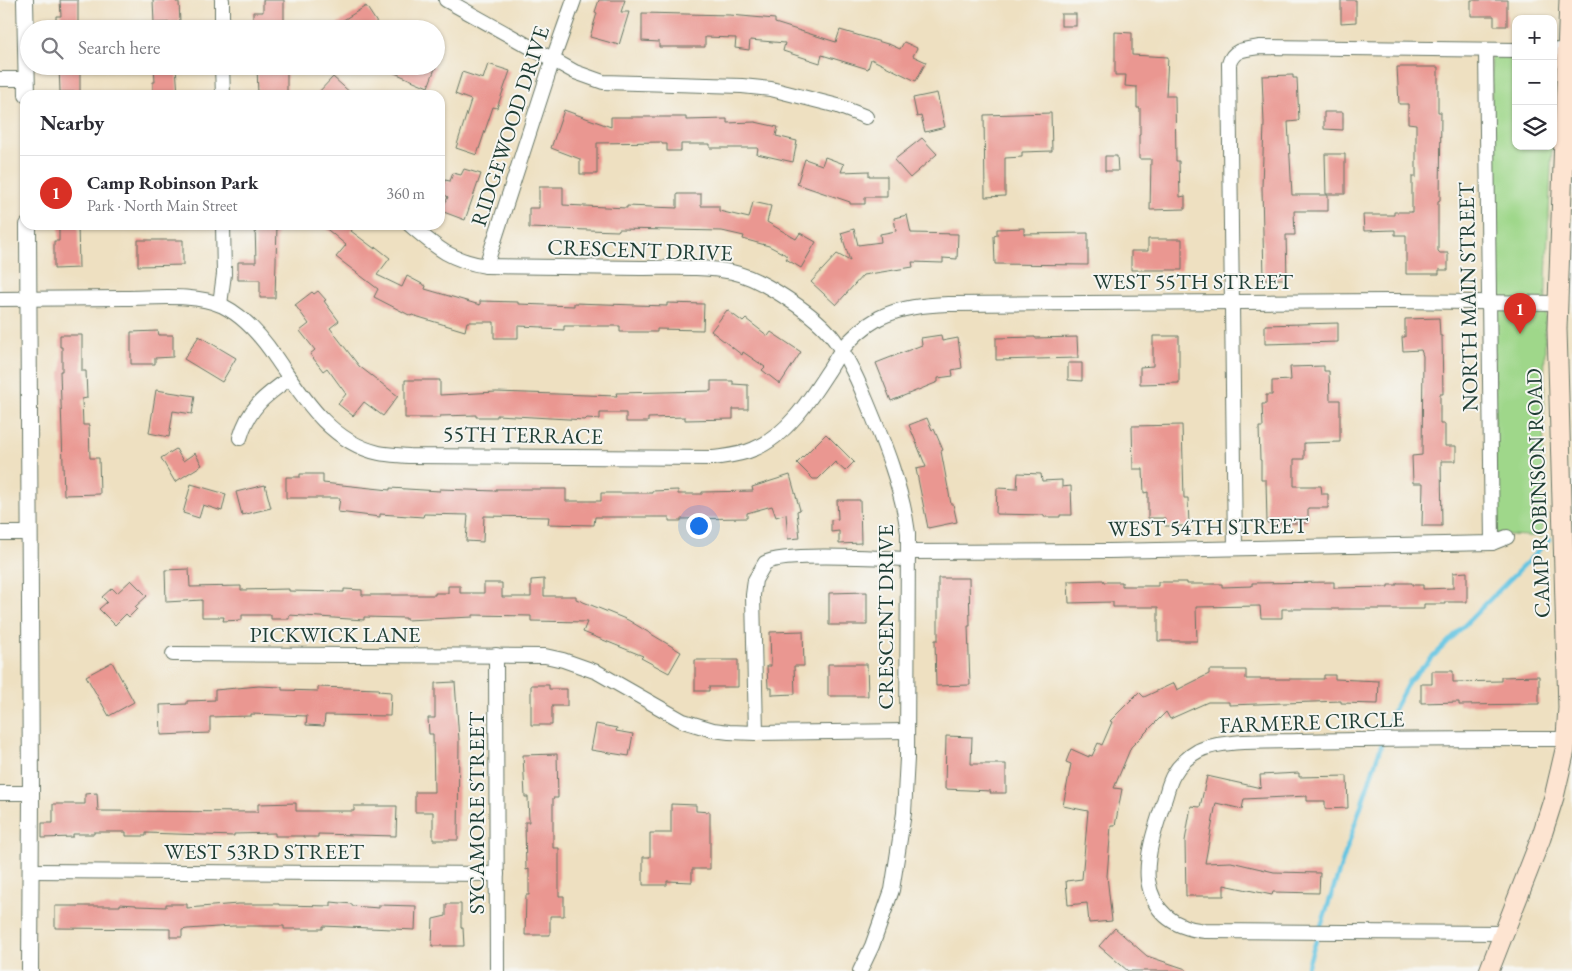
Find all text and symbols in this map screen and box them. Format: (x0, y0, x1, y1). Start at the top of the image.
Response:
map controls (1512, 15, 1557, 150)
button: + (1512, 15, 1557, 60)
search box (20, 20, 445, 75)
street label: RIDGEWOOD DRIVE (464, 22, 556, 230)
icon: search (38, 34, 66, 62)
text: Search here (78, 35, 160, 60)
button: − (1512, 60, 1557, 105)
button: layers (1512, 105, 1557, 150)
text: Nearby (40, 109, 104, 136)
text: Camp Robinson Park (87, 170, 258, 195)
street label: NORTH MAIN STREET (1451, 182, 1484, 412)
text: 1 (52, 183, 60, 204)
text: 360 m (386, 183, 425, 204)
text: Park · North Main Street (87, 195, 237, 216)
street label: CRESCENT DRIVE (547, 232, 733, 268)
street label: WEST 55TH STREET (1093, 267, 1293, 296)
pin: 1 (1504, 293, 1536, 334)
street label: CAMP ROBINSON ROAD (1519, 368, 1557, 618)
street label: 55TH TERRACE (443, 419, 603, 451)
street label: WEST 54TH STREET (1108, 511, 1309, 543)
your location (686, 513, 712, 539)
street label: CRESCENT DRIVE (871, 524, 900, 710)
street label: PICKWICK LANE (250, 620, 420, 649)
street label: FARMERE CIRCLE (1219, 704, 1405, 740)
street label: SYCAMORE STREET (462, 711, 491, 914)
street label: WEST 53RD STREET (164, 837, 364, 866)

